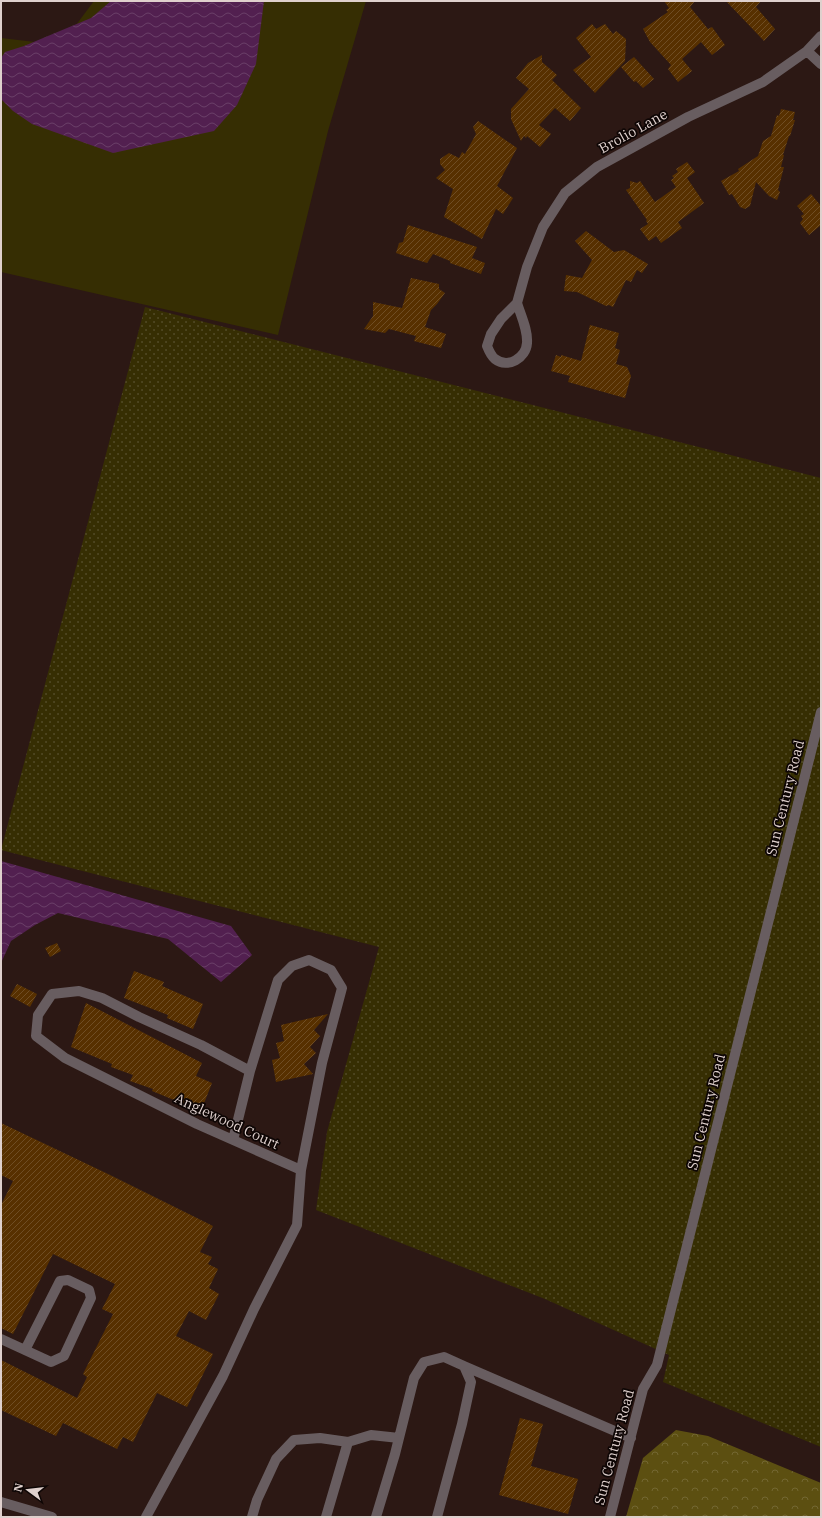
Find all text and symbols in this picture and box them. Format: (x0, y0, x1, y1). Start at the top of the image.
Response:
street label: Brolio Lane (596, 105, 670, 157)
street label: Sun Century Road (762, 738, 808, 858)
street label: Sun Century Road (683, 1052, 729, 1172)
street label: Anglewood Court (172, 1089, 282, 1153)
street label: Sun Century Road (590, 1387, 638, 1507)
north arrow (8, 1470, 48, 1510)
text: N (10, 1481, 26, 1493)

